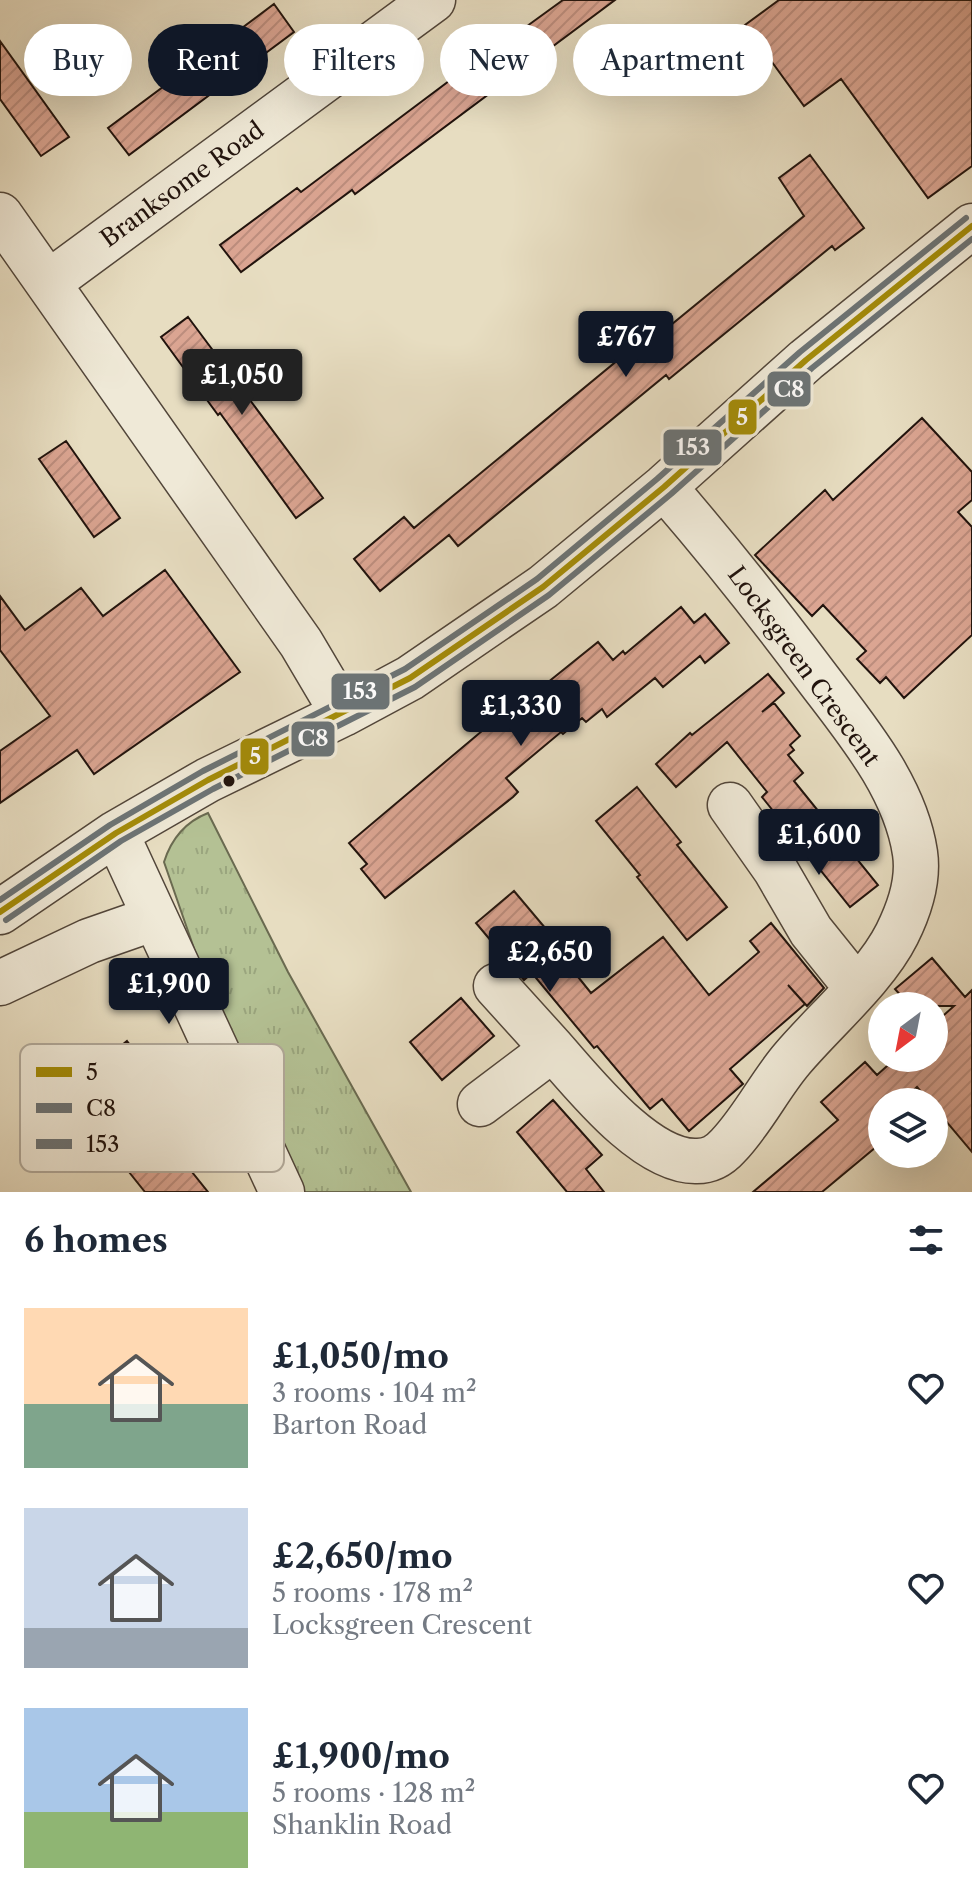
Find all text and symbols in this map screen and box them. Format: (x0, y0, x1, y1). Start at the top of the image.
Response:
chip: Buy (24, 24, 132, 96)
chip: Rent (148, 24, 268, 96)
chip: Filters (284, 24, 424, 96)
chip: New (440, 24, 557, 96)
chip: Apartment (573, 24, 773, 96)
street label: Branksome Road (95, 115, 270, 253)
pin: £767 (579, 311, 673, 379)
text: £767 (596, 321, 656, 353)
pin: £1,050 (177, 349, 307, 417)
text: £1,050 (200, 359, 284, 391)
line badge: C8 (766, 370, 812, 408)
text: C8 (773, 376, 805, 403)
line badge: 5 (727, 398, 758, 436)
text: 5 (736, 404, 748, 431)
line badge: 153 (662, 428, 723, 467)
text: 153 (676, 434, 710, 461)
street label: Locksgreen Crescent (722, 560, 887, 772)
line badge: 153 (330, 672, 391, 711)
text: 153 (343, 678, 377, 705)
pin: £1,330 (456, 680, 586, 748)
text: £1,330 (480, 690, 562, 722)
line badge: C8 (290, 720, 336, 758)
text: C8 (297, 725, 329, 752)
line badge: 5 (239, 737, 270, 776)
text: 5 (249, 743, 261, 770)
unlabelled marker (221, 773, 237, 789)
pin: £1,600 (754, 809, 884, 877)
text: £1,600 (777, 819, 862, 851)
pin: £2,650 (485, 926, 615, 994)
text: £2,650 (507, 936, 593, 968)
pin: £1,900 (104, 958, 234, 1026)
text: £1,900 (127, 968, 211, 1000)
north arrow (868, 992, 948, 1072)
map controls (868, 992, 948, 1168)
legend (20, 1044, 284, 1172)
text: 5 (86, 1059, 98, 1086)
button: layers (868, 1088, 948, 1168)
text: C8 (86, 1095, 116, 1122)
text: 153 (86, 1131, 119, 1158)
icon: filters (904, 1218, 948, 1262)
text: 6 homes (24, 1219, 168, 1261)
text: £1,050/mo (272, 1335, 449, 1377)
icon: home (88, 1340, 184, 1436)
icon: heart (904, 1366, 948, 1410)
text: 3 rooms · 104 m² (272, 1377, 477, 1409)
text: Barton Road (272, 1409, 427, 1441)
text: £2,650/mo (272, 1535, 453, 1577)
icon: home (88, 1540, 184, 1636)
icon: heart (904, 1566, 948, 1610)
text: 5 rooms · 178 m² (272, 1577, 473, 1609)
text: Locksgreen Crescent (272, 1609, 532, 1641)
text: £1,900/mo (272, 1735, 450, 1777)
icon: home (88, 1740, 184, 1836)
icon: heart (904, 1766, 948, 1810)
text: 5 rooms · 128 m² (272, 1777, 475, 1809)
text: Shanklin Road (272, 1809, 452, 1841)

